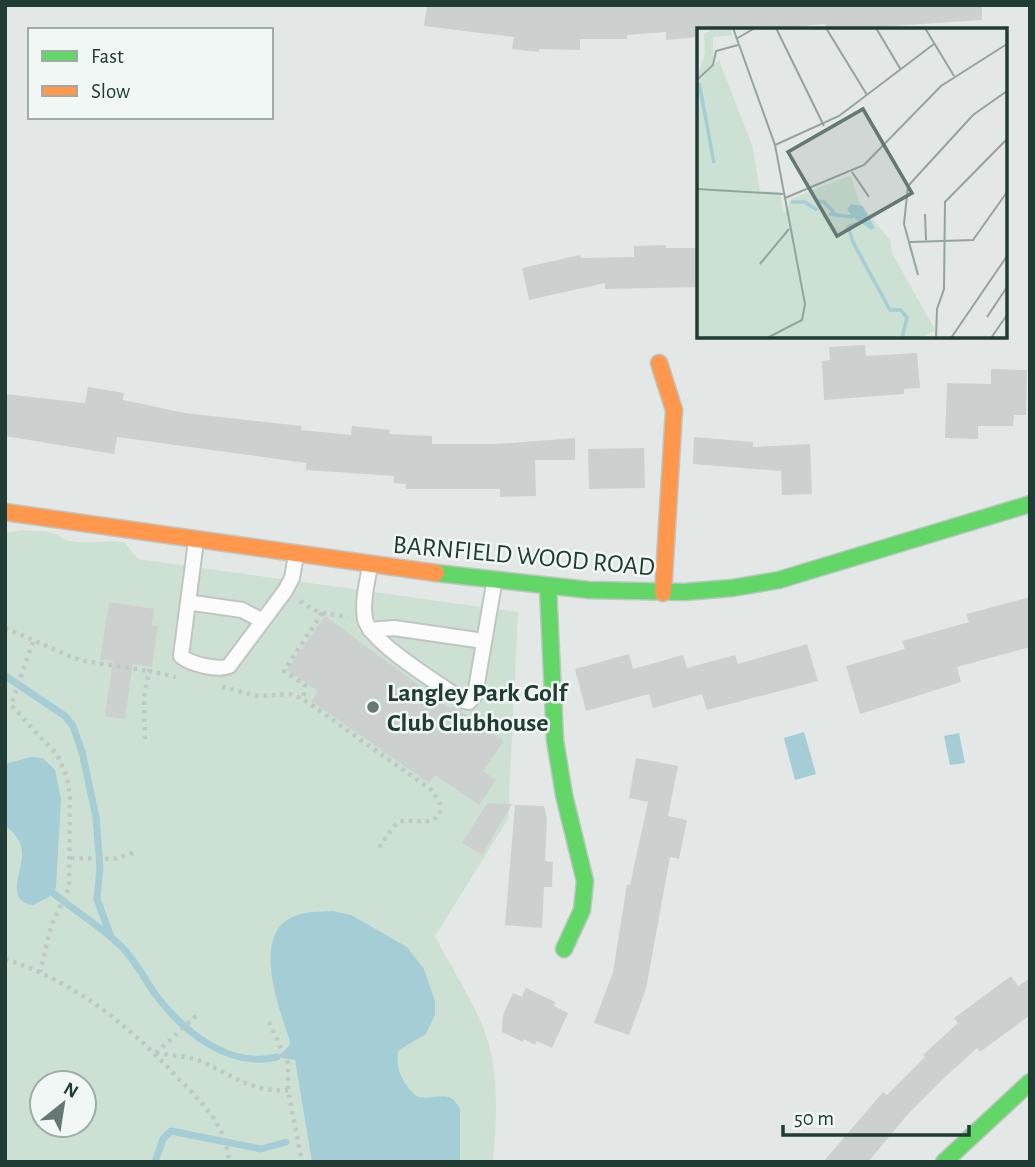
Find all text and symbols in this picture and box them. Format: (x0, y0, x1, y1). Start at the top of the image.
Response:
legend (28, 28, 273, 119)
inset map (697, 28, 1007, 338)
text: Fast (91, 46, 124, 67)
text: Slow (91, 81, 130, 102)
street label: BARNFIELD WOOD ROAD (392, 532, 656, 580)
place label: Langley Park Golf Club Clubhouse (387, 680, 570, 736)
marker: Langley Park Golf Club Clubhouse (365, 699, 381, 715)
north arrow (28, 1069, 98, 1139)
text: N (60, 1079, 81, 1102)
scale bar (783, 1094, 968, 1138)
text: 50 m (794, 1108, 834, 1129)

